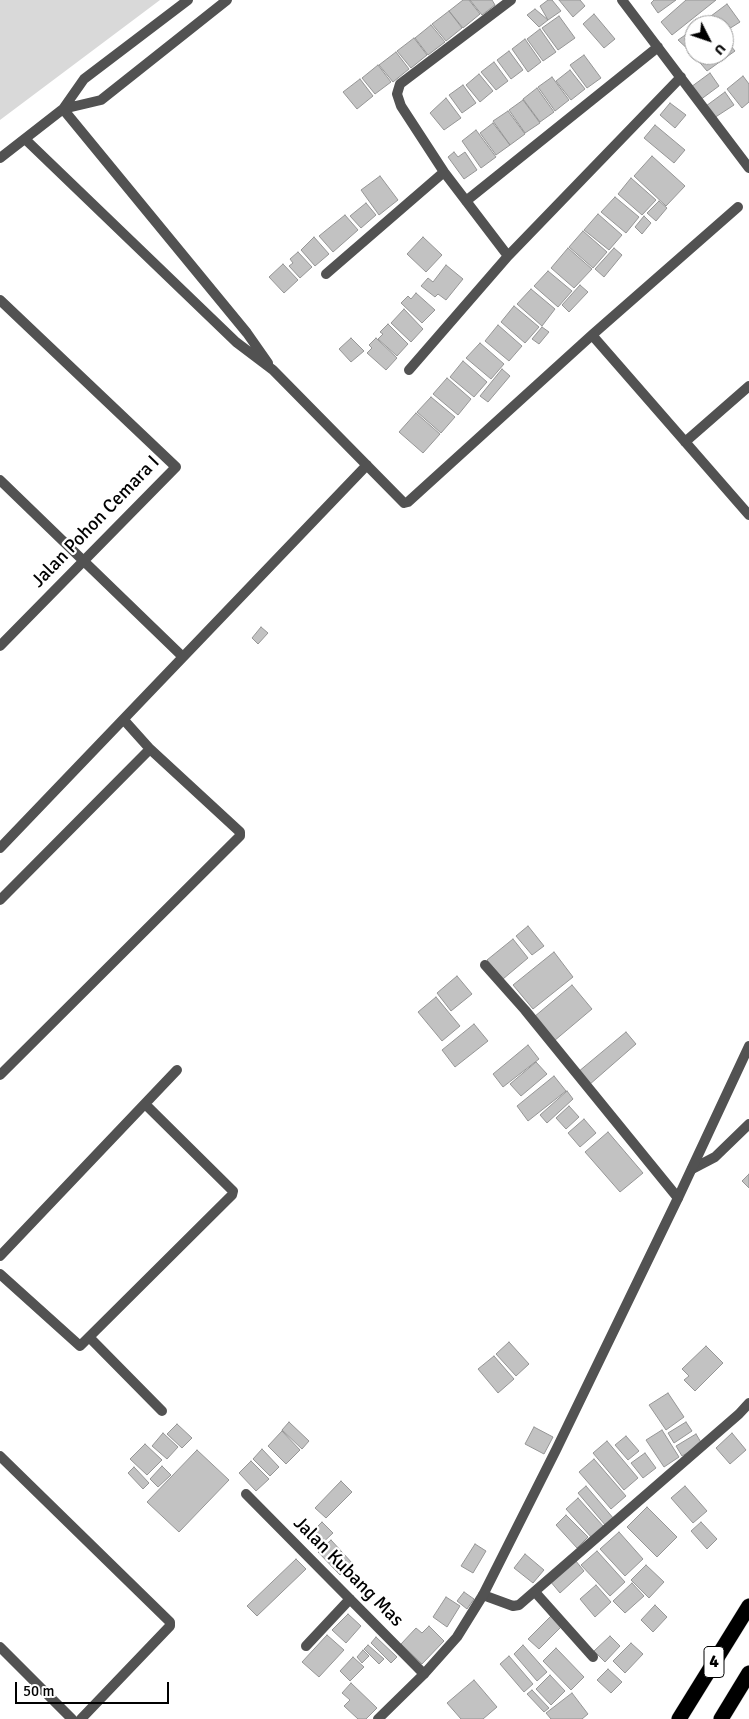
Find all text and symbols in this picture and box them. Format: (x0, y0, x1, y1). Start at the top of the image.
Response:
north arrow (684, 15, 734, 65)
text: U (710, 40, 729, 59)
street label: Jalan Pohon Cemara I (27, 451, 165, 593)
street label: Jalan Kubang Mas (288, 1512, 408, 1632)
road number: 4 (704, 1646, 724, 1678)
scale bar (18, 1672, 171, 1704)
text: 50 m (23, 1682, 54, 1700)

